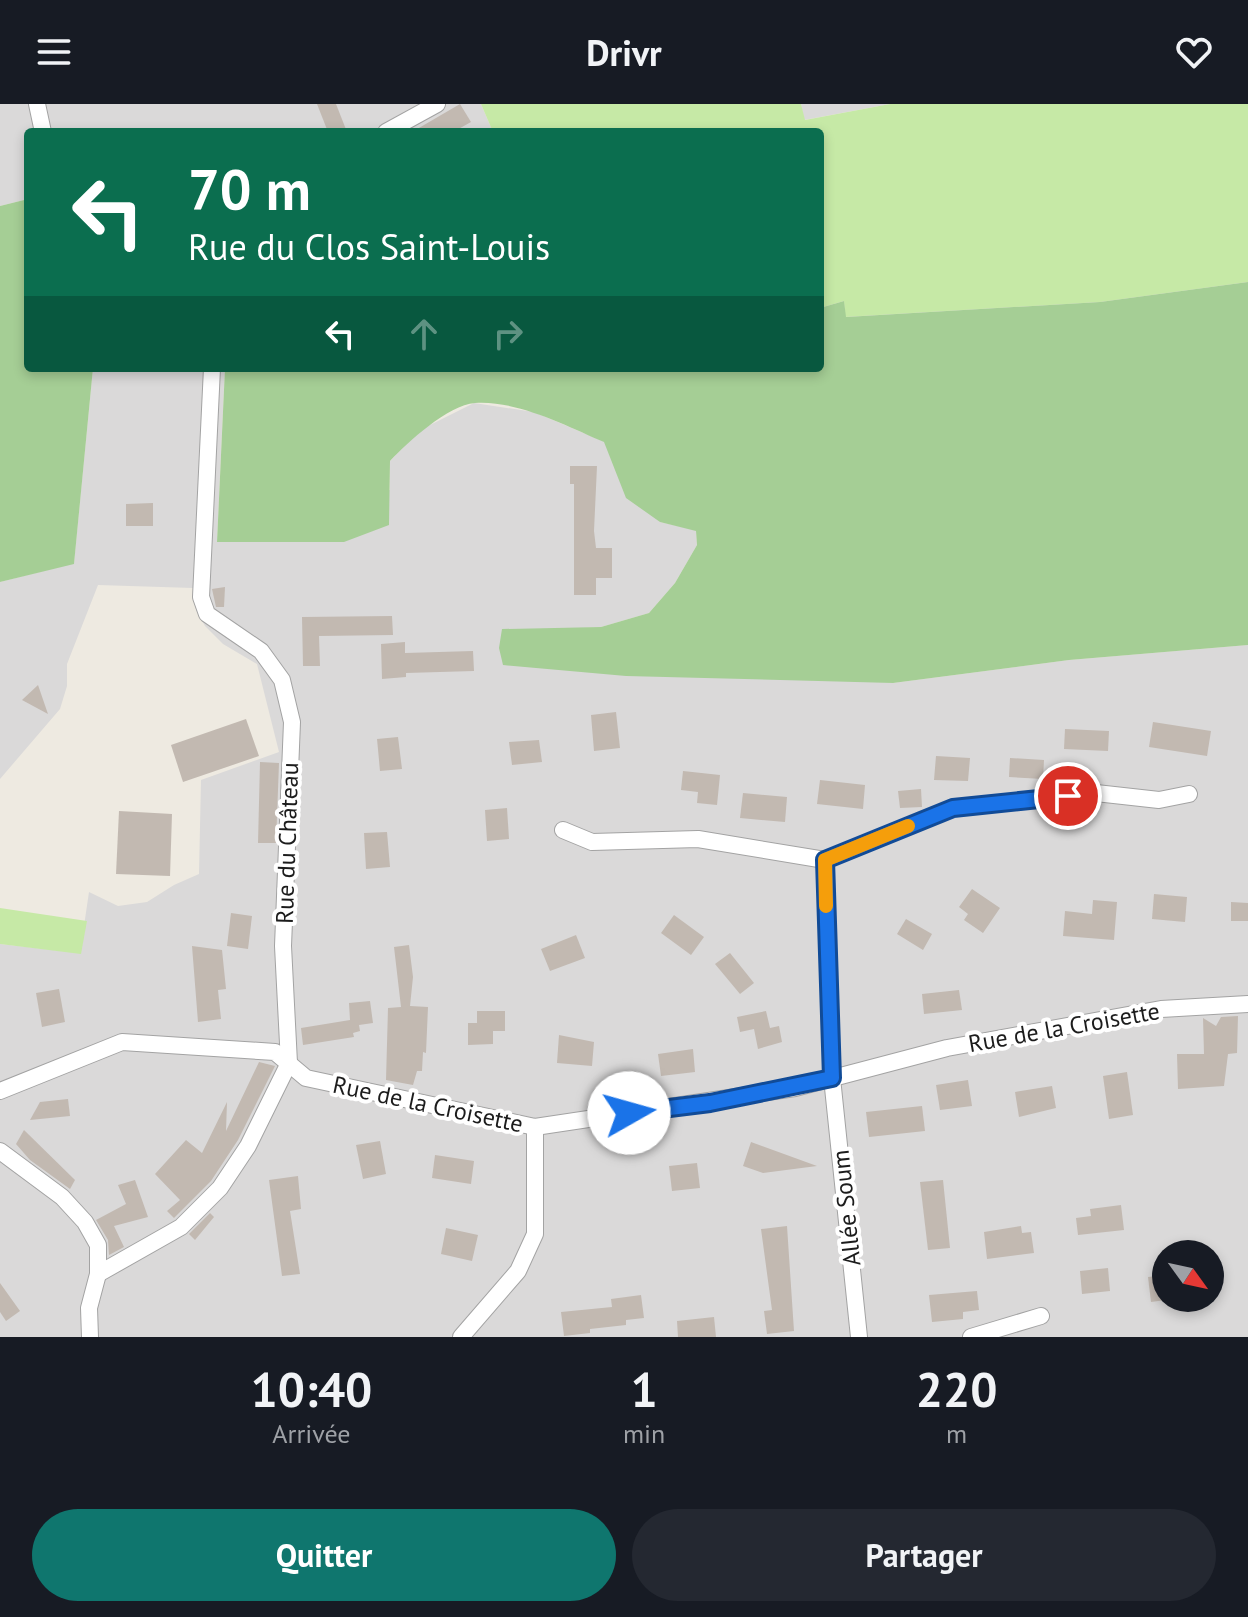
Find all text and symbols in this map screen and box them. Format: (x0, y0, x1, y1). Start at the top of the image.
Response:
text: Drivr (586, 29, 662, 76)
icon: menu (32, 30, 76, 74)
icon: heart (1172, 30, 1216, 74)
text: 70 m (188, 153, 311, 225)
icon: left (56, 160, 160, 264)
text: Rue du Clos Saint-Louis (188, 223, 550, 270)
icon: left (318, 312, 362, 356)
icon: ahead (402, 312, 446, 356)
icon: right (486, 312, 530, 356)
street label: Rue du Château (269, 762, 305, 924)
pin (1034, 762, 1102, 830)
icon: arrive (1046, 774, 1090, 818)
street label: Rue de la Croisette (966, 995, 1162, 1059)
street label: Rue de la Croisette (330, 1069, 526, 1139)
position arrow (587, 1071, 671, 1155)
street label: Allée Soum (824, 1148, 868, 1268)
north arrow (1152, 1240, 1224, 1312)
map controls (1152, 1240, 1224, 1312)
text: 10:40 (251, 1358, 372, 1420)
text: 1 (630, 1358, 658, 1420)
text: 220 (916, 1358, 997, 1420)
text: Arrivée (272, 1417, 351, 1450)
text: min (623, 1417, 665, 1450)
text: m (946, 1417, 967, 1450)
button: Quitter (32, 1509, 616, 1601)
button: Partager (632, 1509, 1216, 1601)

